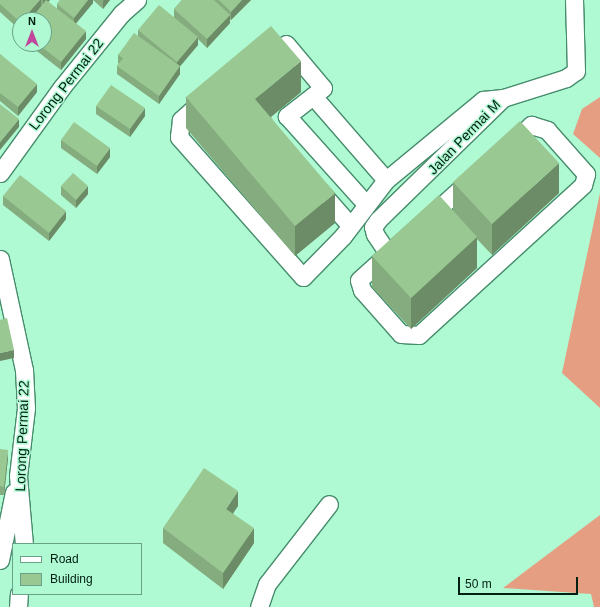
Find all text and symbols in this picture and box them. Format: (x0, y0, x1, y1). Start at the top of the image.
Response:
north arrow (12, 12, 52, 52)
text: N (28, 15, 36, 27)
street label: Lorong Permai 22 (25, 35, 107, 133)
street label: Jalan Permai M (424, 96, 504, 178)
street label: Lorong Permai 22 (12, 380, 32, 492)
legend (12, 543, 142, 595)
text: Road (50, 552, 79, 566)
scale bar (460, 569, 580, 595)
text: Building (50, 572, 93, 586)
text: 50 m (465, 577, 492, 591)

